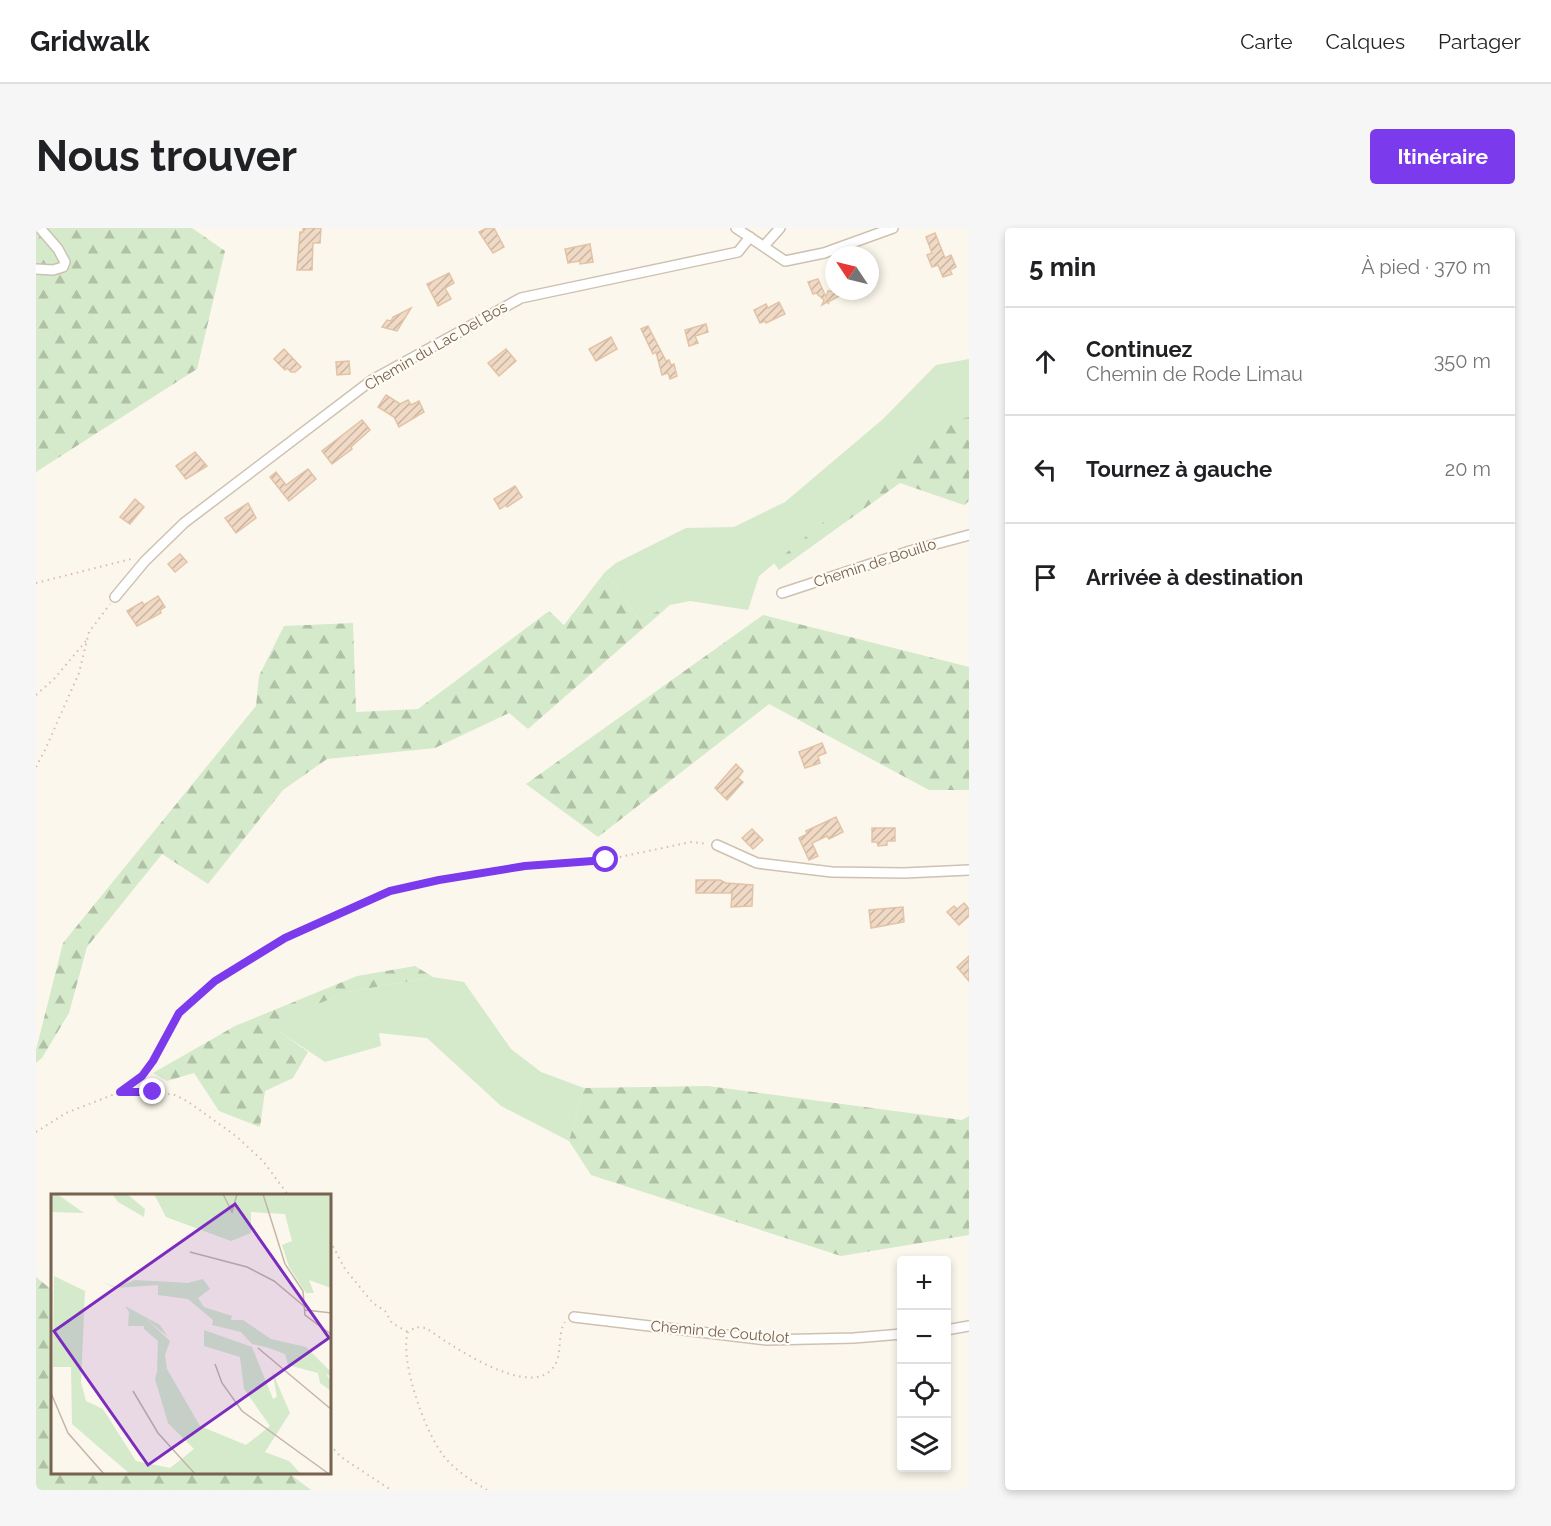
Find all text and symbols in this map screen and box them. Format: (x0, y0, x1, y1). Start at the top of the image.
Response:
text: Gridwalk (30, 25, 150, 58)
text: Carte (1240, 29, 1293, 54)
text: Calques (1326, 29, 1405, 54)
text: Partager (1438, 29, 1521, 54)
button: Itinéraire (1370, 129, 1515, 184)
text: Nous trouver (36, 132, 297, 181)
north arrow (825, 246, 879, 300)
text: 5 min (1029, 252, 1096, 282)
text: À pied · 370 m (1361, 255, 1491, 279)
street label: Chemin du Lac Del Bos (362, 298, 510, 394)
text: Continuez (1086, 336, 1192, 362)
icon: ahead (1029, 345, 1062, 378)
text: 350 m (1434, 349, 1491, 373)
text: Chemin de Rode Limau (1086, 362, 1303, 386)
icon: left (1029, 453, 1062, 486)
text: Tournez à gauche (1086, 456, 1272, 482)
text: 20 m (1445, 457, 1491, 481)
street label: Chemin de Bouillo (812, 535, 939, 591)
icon: arrive (1029, 561, 1062, 594)
text: Arrivée à destination (1086, 564, 1303, 590)
route start (592, 846, 618, 872)
route end (139, 1078, 165, 1104)
inset map (51, 1194, 332, 1475)
map controls (897, 1256, 951, 1472)
button: + (897, 1256, 951, 1310)
button: − (897, 1310, 951, 1364)
street label: Chemin de Coutolot (650, 1317, 790, 1347)
button: locate (897, 1364, 951, 1418)
button: layers (897, 1418, 951, 1472)

